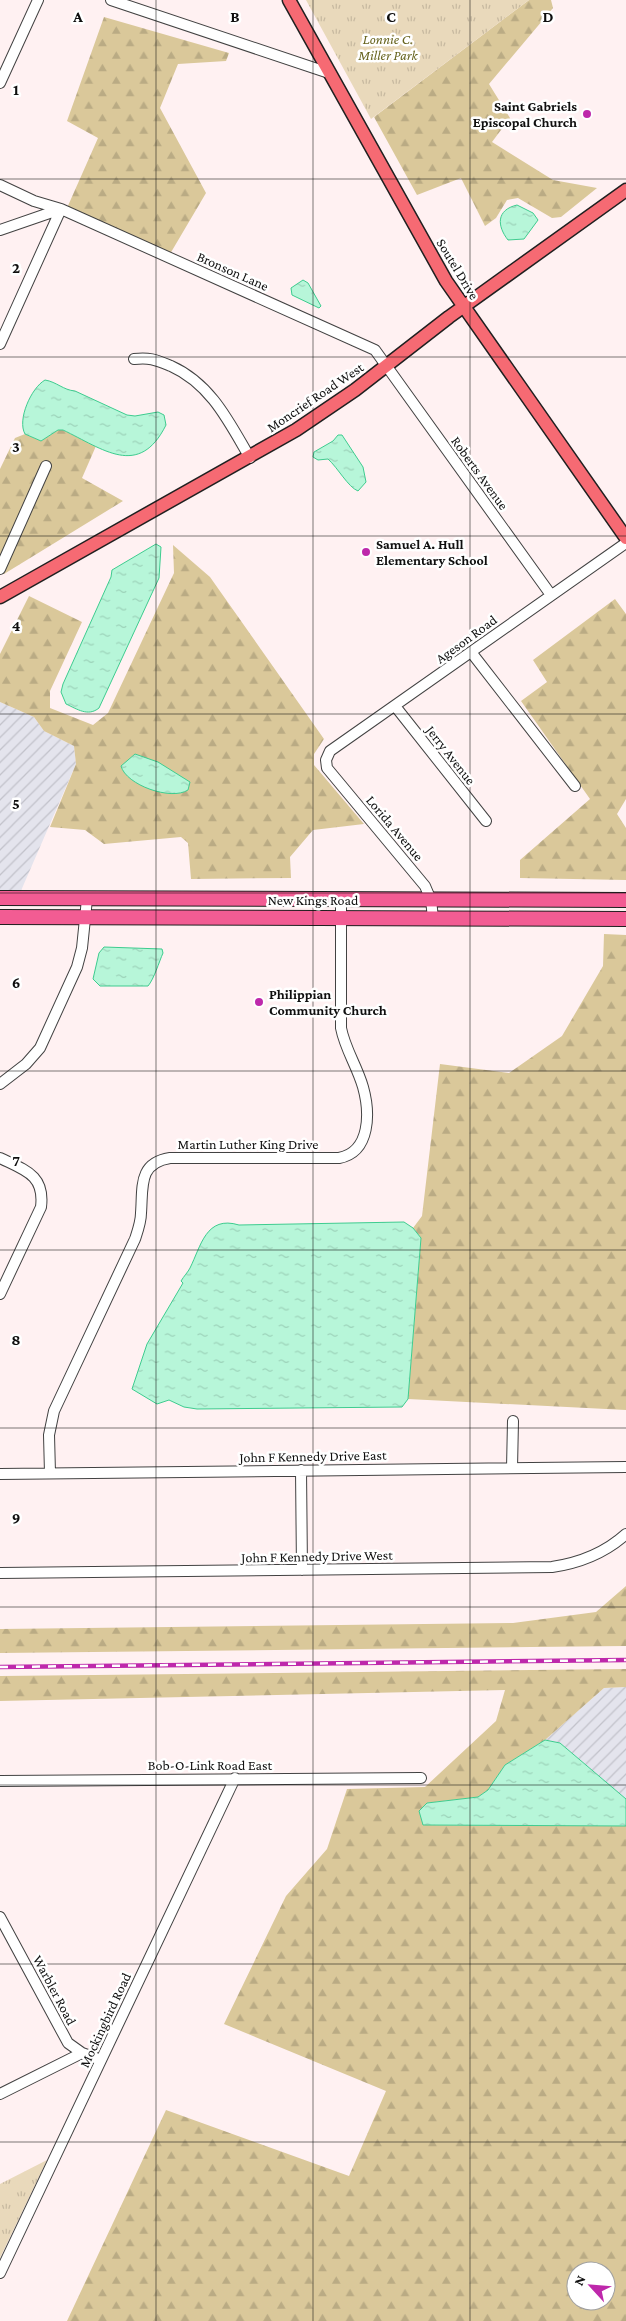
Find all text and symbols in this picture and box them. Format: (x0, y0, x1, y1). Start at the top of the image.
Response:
text: A (72, 8, 83, 25)
text: B (230, 8, 240, 25)
text: C (386, 8, 396, 25)
text: D (542, 8, 554, 25)
park label: Lonnie C. Miller Park (357, 31, 419, 63)
text: 1 (13, 81, 19, 98)
place label: Saint Gabriels Episcopal Church (473, 98, 577, 130)
marker: Saint Gabriels Episcopal Church (581, 108, 593, 120)
street label: Soutel Drive (434, 236, 482, 302)
street label: Bronson Lane (195, 248, 271, 294)
text: 2 (12, 259, 20, 276)
street label: Moncrief Road West (264, 359, 367, 435)
street label: Roberts Avenue (448, 433, 512, 513)
text: 3 (12, 438, 20, 455)
place label: Samuel A. Hull Elementary School (376, 536, 488, 568)
marker: Samuel A. Hull Elementary School (360, 546, 372, 558)
street label: Ageson Road (432, 611, 500, 667)
text: 4 (12, 617, 21, 634)
street label: Jerry Avenue (422, 721, 479, 788)
street label: Lorida Avenue (363, 792, 427, 864)
text: 5 (12, 795, 20, 812)
street label: New Kings Road (268, 892, 359, 908)
text: 6 (12, 974, 20, 991)
place label: Philippian Community Church (269, 986, 387, 1018)
marker: Philippian Community Church (253, 996, 265, 1008)
street label: Martin Luther King Drive (178, 1136, 318, 1152)
text: 7 (12, 1152, 20, 1169)
text: 8 (11, 1331, 21, 1348)
street label: John F Kennedy Drive East (237, 1447, 387, 1465)
text: 9 (12, 1509, 20, 1526)
street label: John F Kennedy Drive West (239, 1547, 393, 1565)
street label: Bob-O-Link Road East (148, 1757, 273, 1773)
street label: Warbler Road (30, 1952, 80, 2028)
street label: Mockingbird Road (76, 1969, 134, 2070)
north arrow (566, 2261, 616, 2311)
text: N (570, 2272, 589, 2288)

